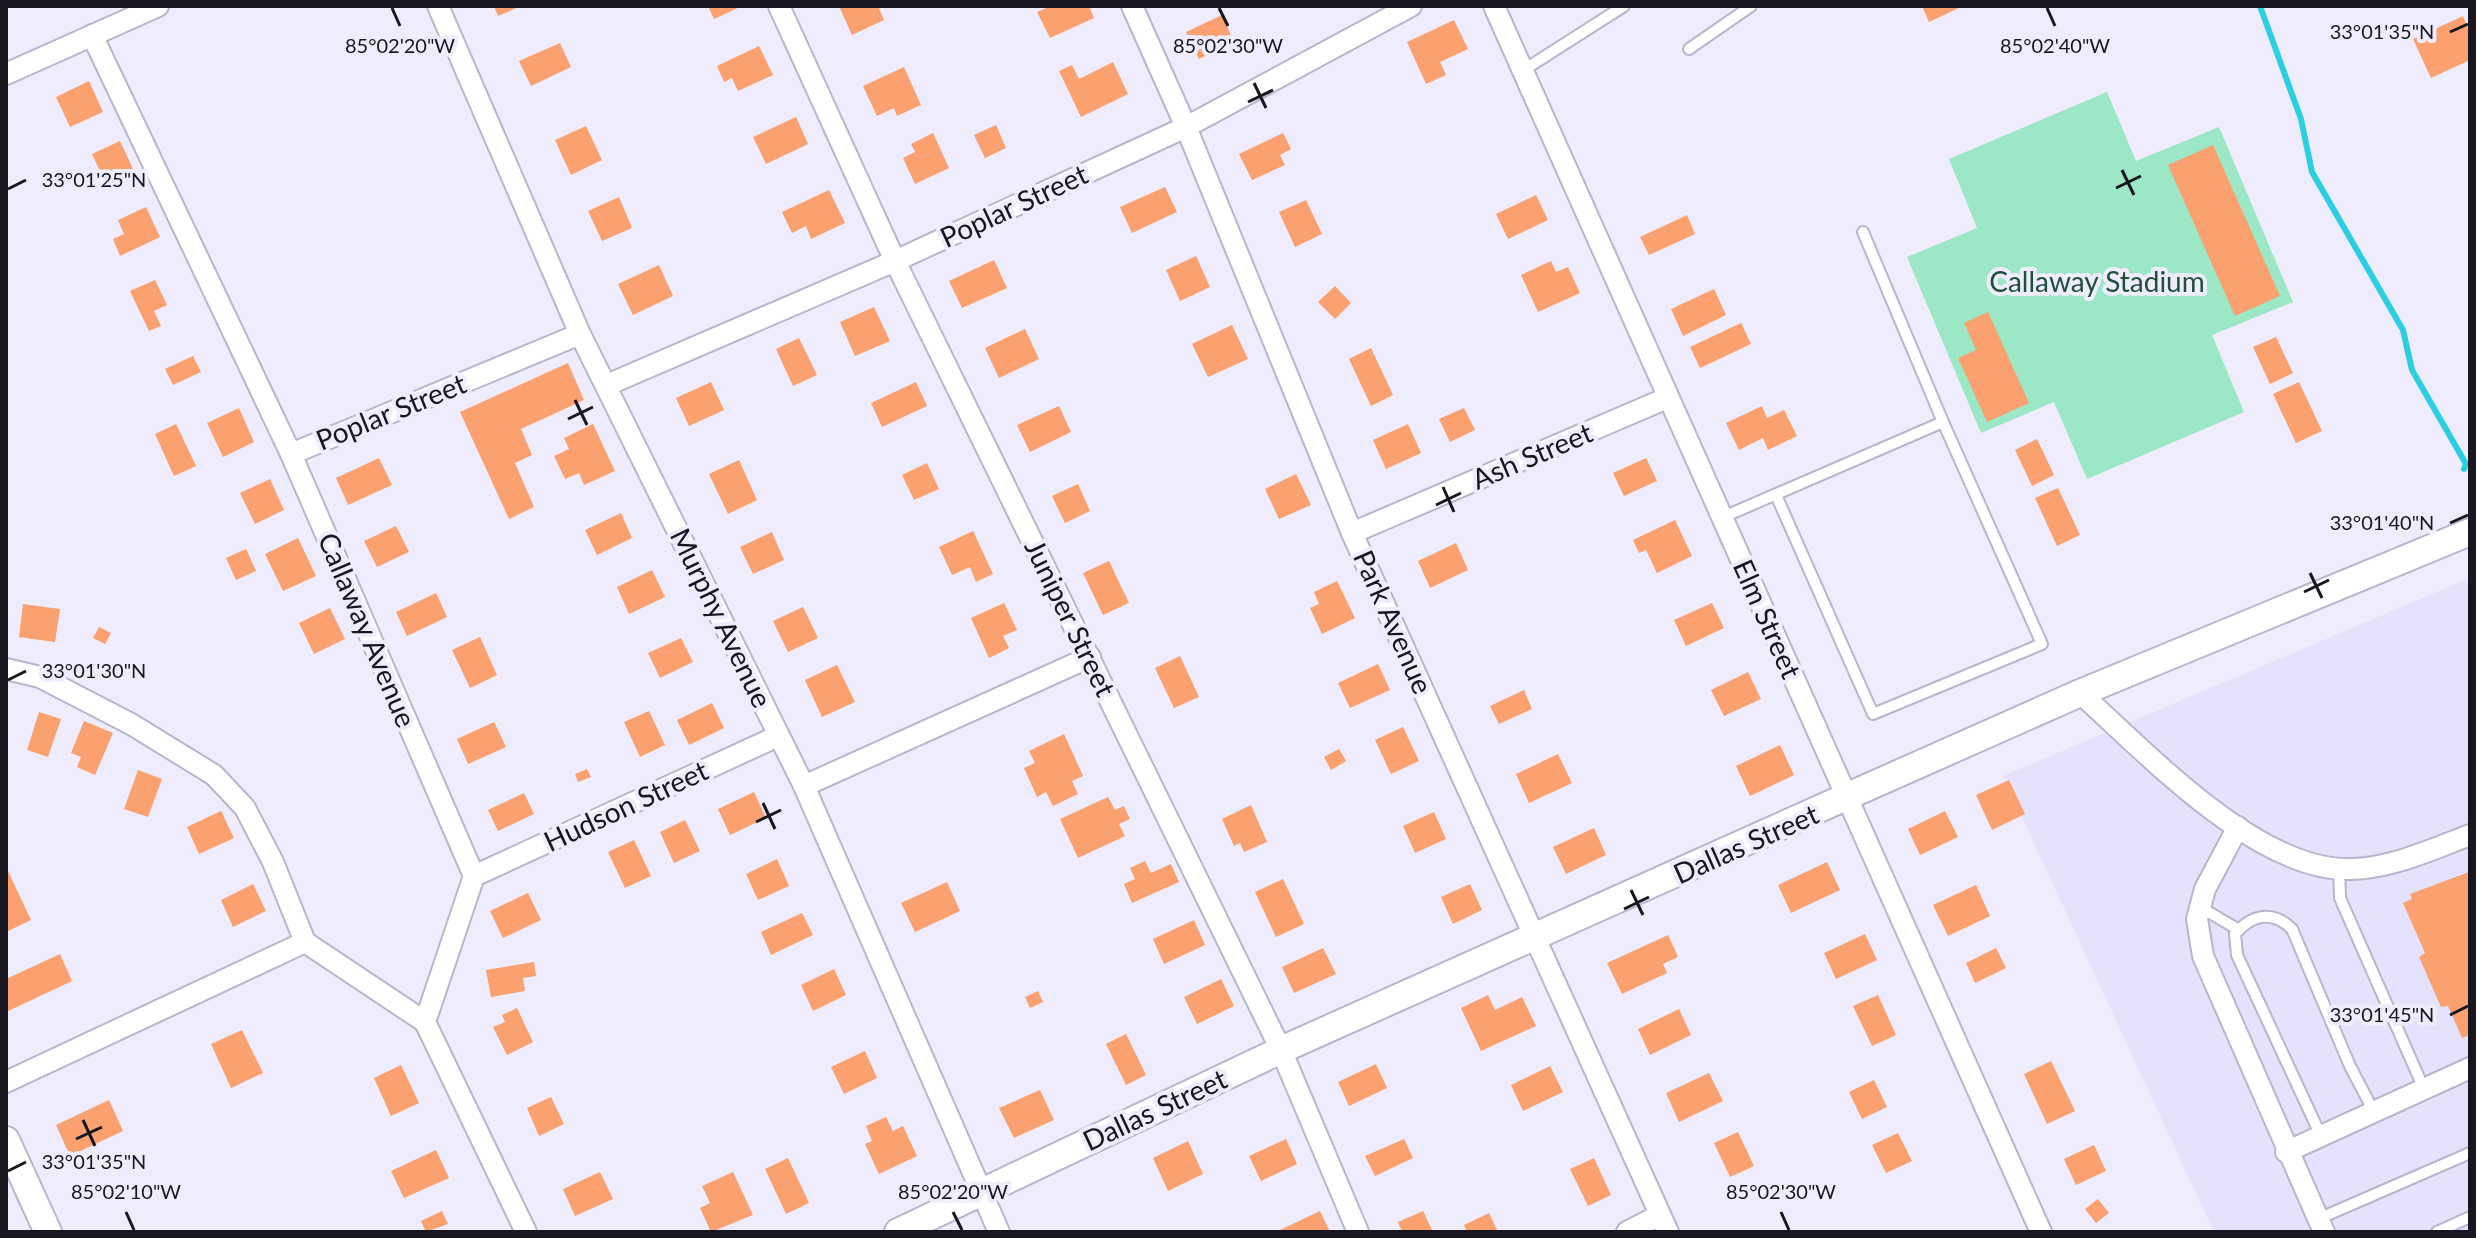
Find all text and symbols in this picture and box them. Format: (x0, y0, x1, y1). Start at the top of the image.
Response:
text: 33°01'35"N (2330, 19, 2434, 43)
text: 85°02'20"W (345, 33, 455, 57)
text: 85°02'30"W (1173, 33, 1283, 57)
text: 85°02'40"W (2000, 33, 2110, 57)
street label: Poplar Street (934, 156, 1093, 254)
text: 33°01'25"N (42, 167, 146, 191)
park label: Callaway Stadium (1989, 264, 2205, 298)
street label: Poplar Street (311, 366, 471, 457)
street label: Ash Street (1466, 415, 1597, 496)
text: 33°01'40"N (2330, 510, 2434, 534)
street label: Murphy Avenue (664, 522, 780, 713)
street label: Callaway Avenue (312, 527, 424, 732)
street label: Juniper Street (1018, 534, 1124, 702)
street label: Park Avenue (1347, 545, 1441, 699)
street label: Elm Street (1727, 554, 1809, 683)
text: 33°01'30"N (42, 658, 146, 682)
street label: Hudson Street (538, 752, 713, 858)
street label: Dallas Street (1668, 796, 1823, 890)
text: 33°01'45"N (2330, 1002, 2434, 1026)
street label: Dallas Street (1077, 1061, 1232, 1157)
text: 33°01'35"N (42, 1149, 146, 1173)
text: 85°02'10"W (71, 1179, 181, 1203)
text: 85°02'20"W (898, 1179, 1008, 1203)
text: 85°02'30"W (1726, 1179, 1836, 1203)

